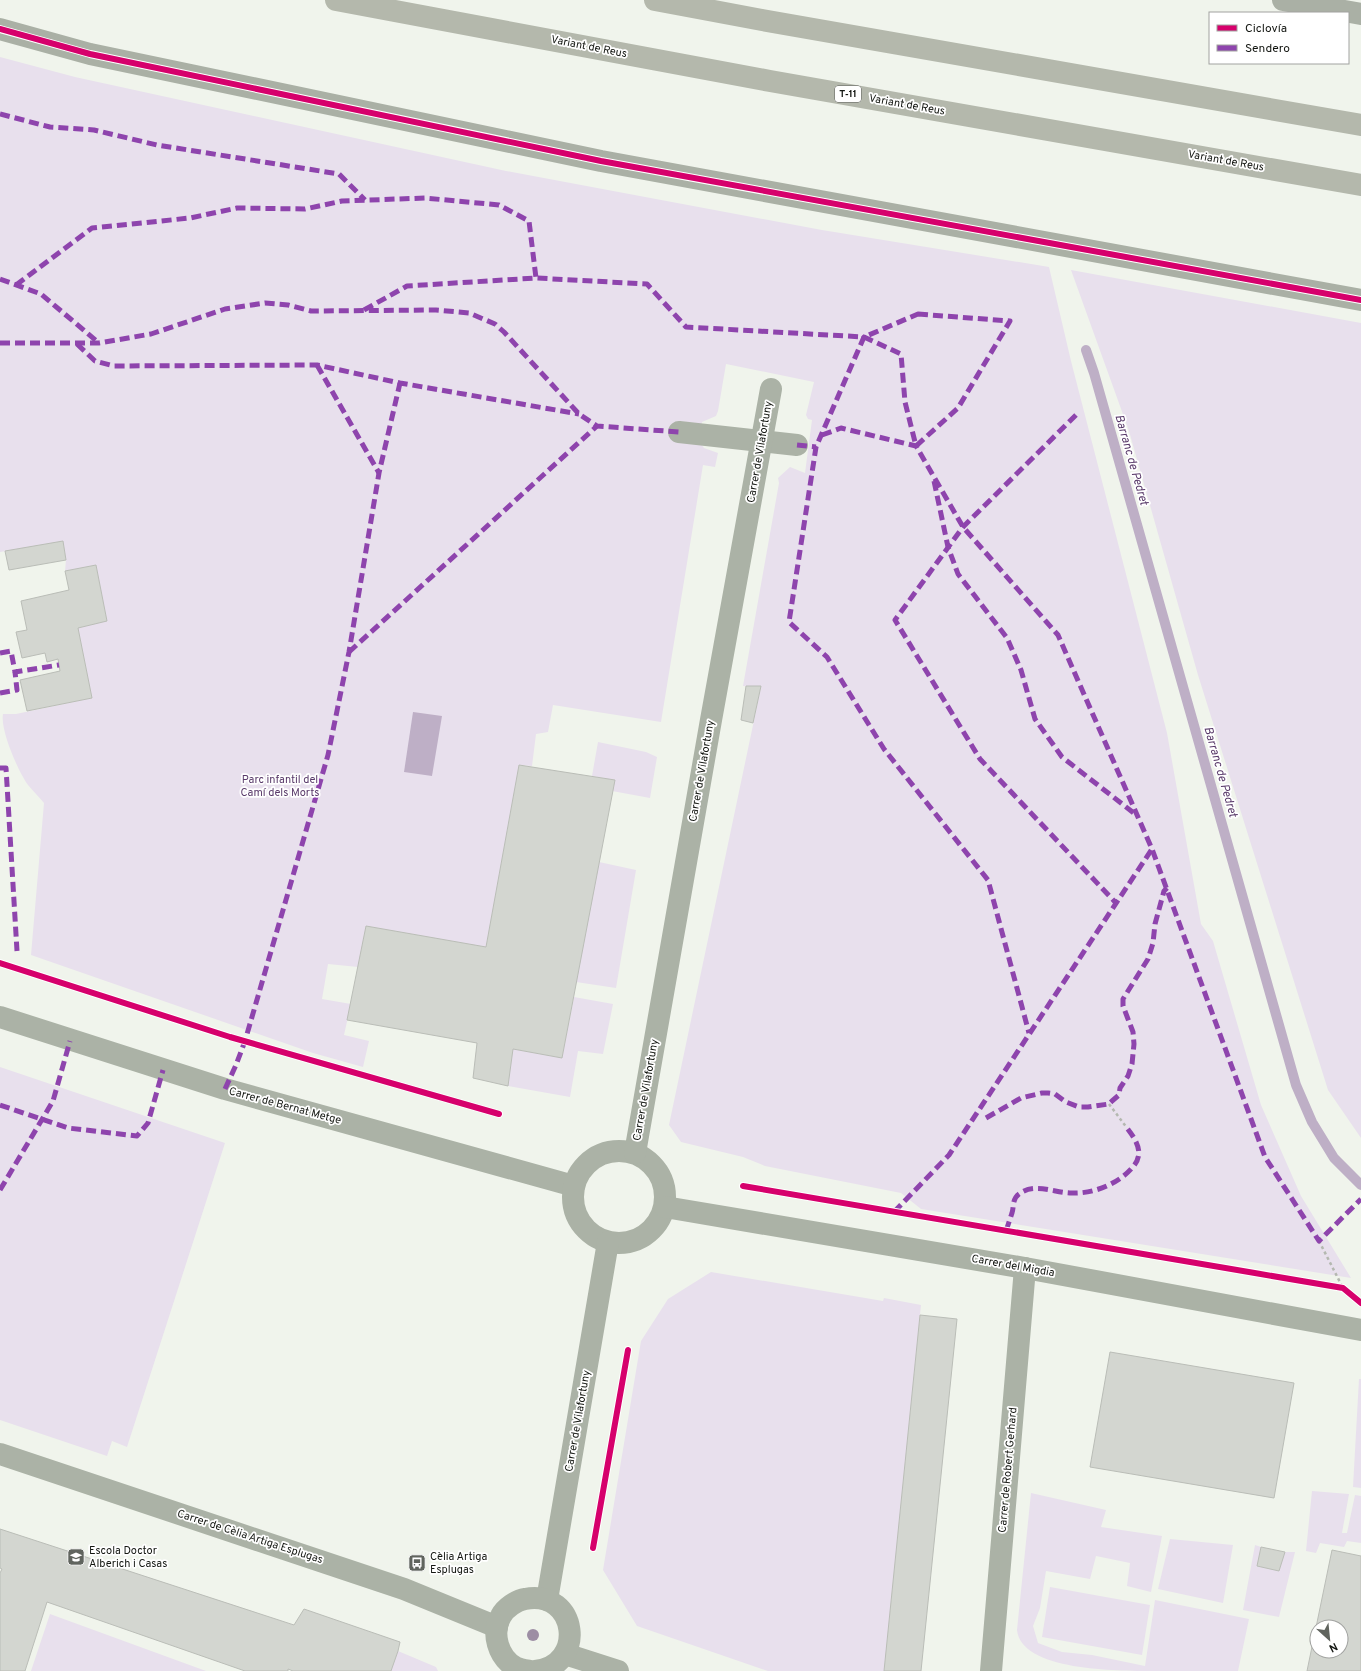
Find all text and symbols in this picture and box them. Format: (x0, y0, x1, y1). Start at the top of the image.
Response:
legend (1209, 12, 1349, 64)
text: Ciclovía (1245, 21, 1287, 37)
street label: Variant de Reus (550, 33, 628, 61)
text: Sendero (1245, 41, 1290, 57)
road number: T-11 (835, 86, 861, 102)
street label: Variant de Reus (868, 91, 946, 119)
street label: Variant de Reus (1187, 147, 1265, 175)
street label: Carrer de Vilafortuny (744, 400, 776, 504)
water label: Barranc de Pedret (1110, 413, 1152, 508)
street label: Carrer de Vilafortuny (686, 719, 718, 823)
water label: Barranc de Pedret (1199, 725, 1241, 820)
park label: Parc infantil del Camí dels Morts (240, 773, 320, 800)
street label: Carrer de Vilafortuny (630, 1038, 662, 1142)
street label: Carrer de Bernat Metge (227, 1084, 343, 1128)
street label: Carrer del Migdia (970, 1252, 1056, 1280)
street label: Carrer de Vilafortuny (562, 1369, 594, 1473)
street label: Carrer de Robert Gerhard (996, 1407, 1020, 1533)
street label: Carrer de Cèlia Artiga Esplugas (175, 1507, 325, 1567)
place label: Escola Doctor Alberich i Casas (89, 1544, 167, 1571)
school or university icon: Escola Doctor Alberich i Casas (66, 1547, 86, 1567)
place label: Cèlia Artiga Esplugas (430, 1550, 487, 1577)
bus stop icon: Cèlia Artiga Esplugas (407, 1553, 427, 1573)
north arrow (1309, 1619, 1349, 1659)
text: N (1326, 1639, 1340, 1655)

